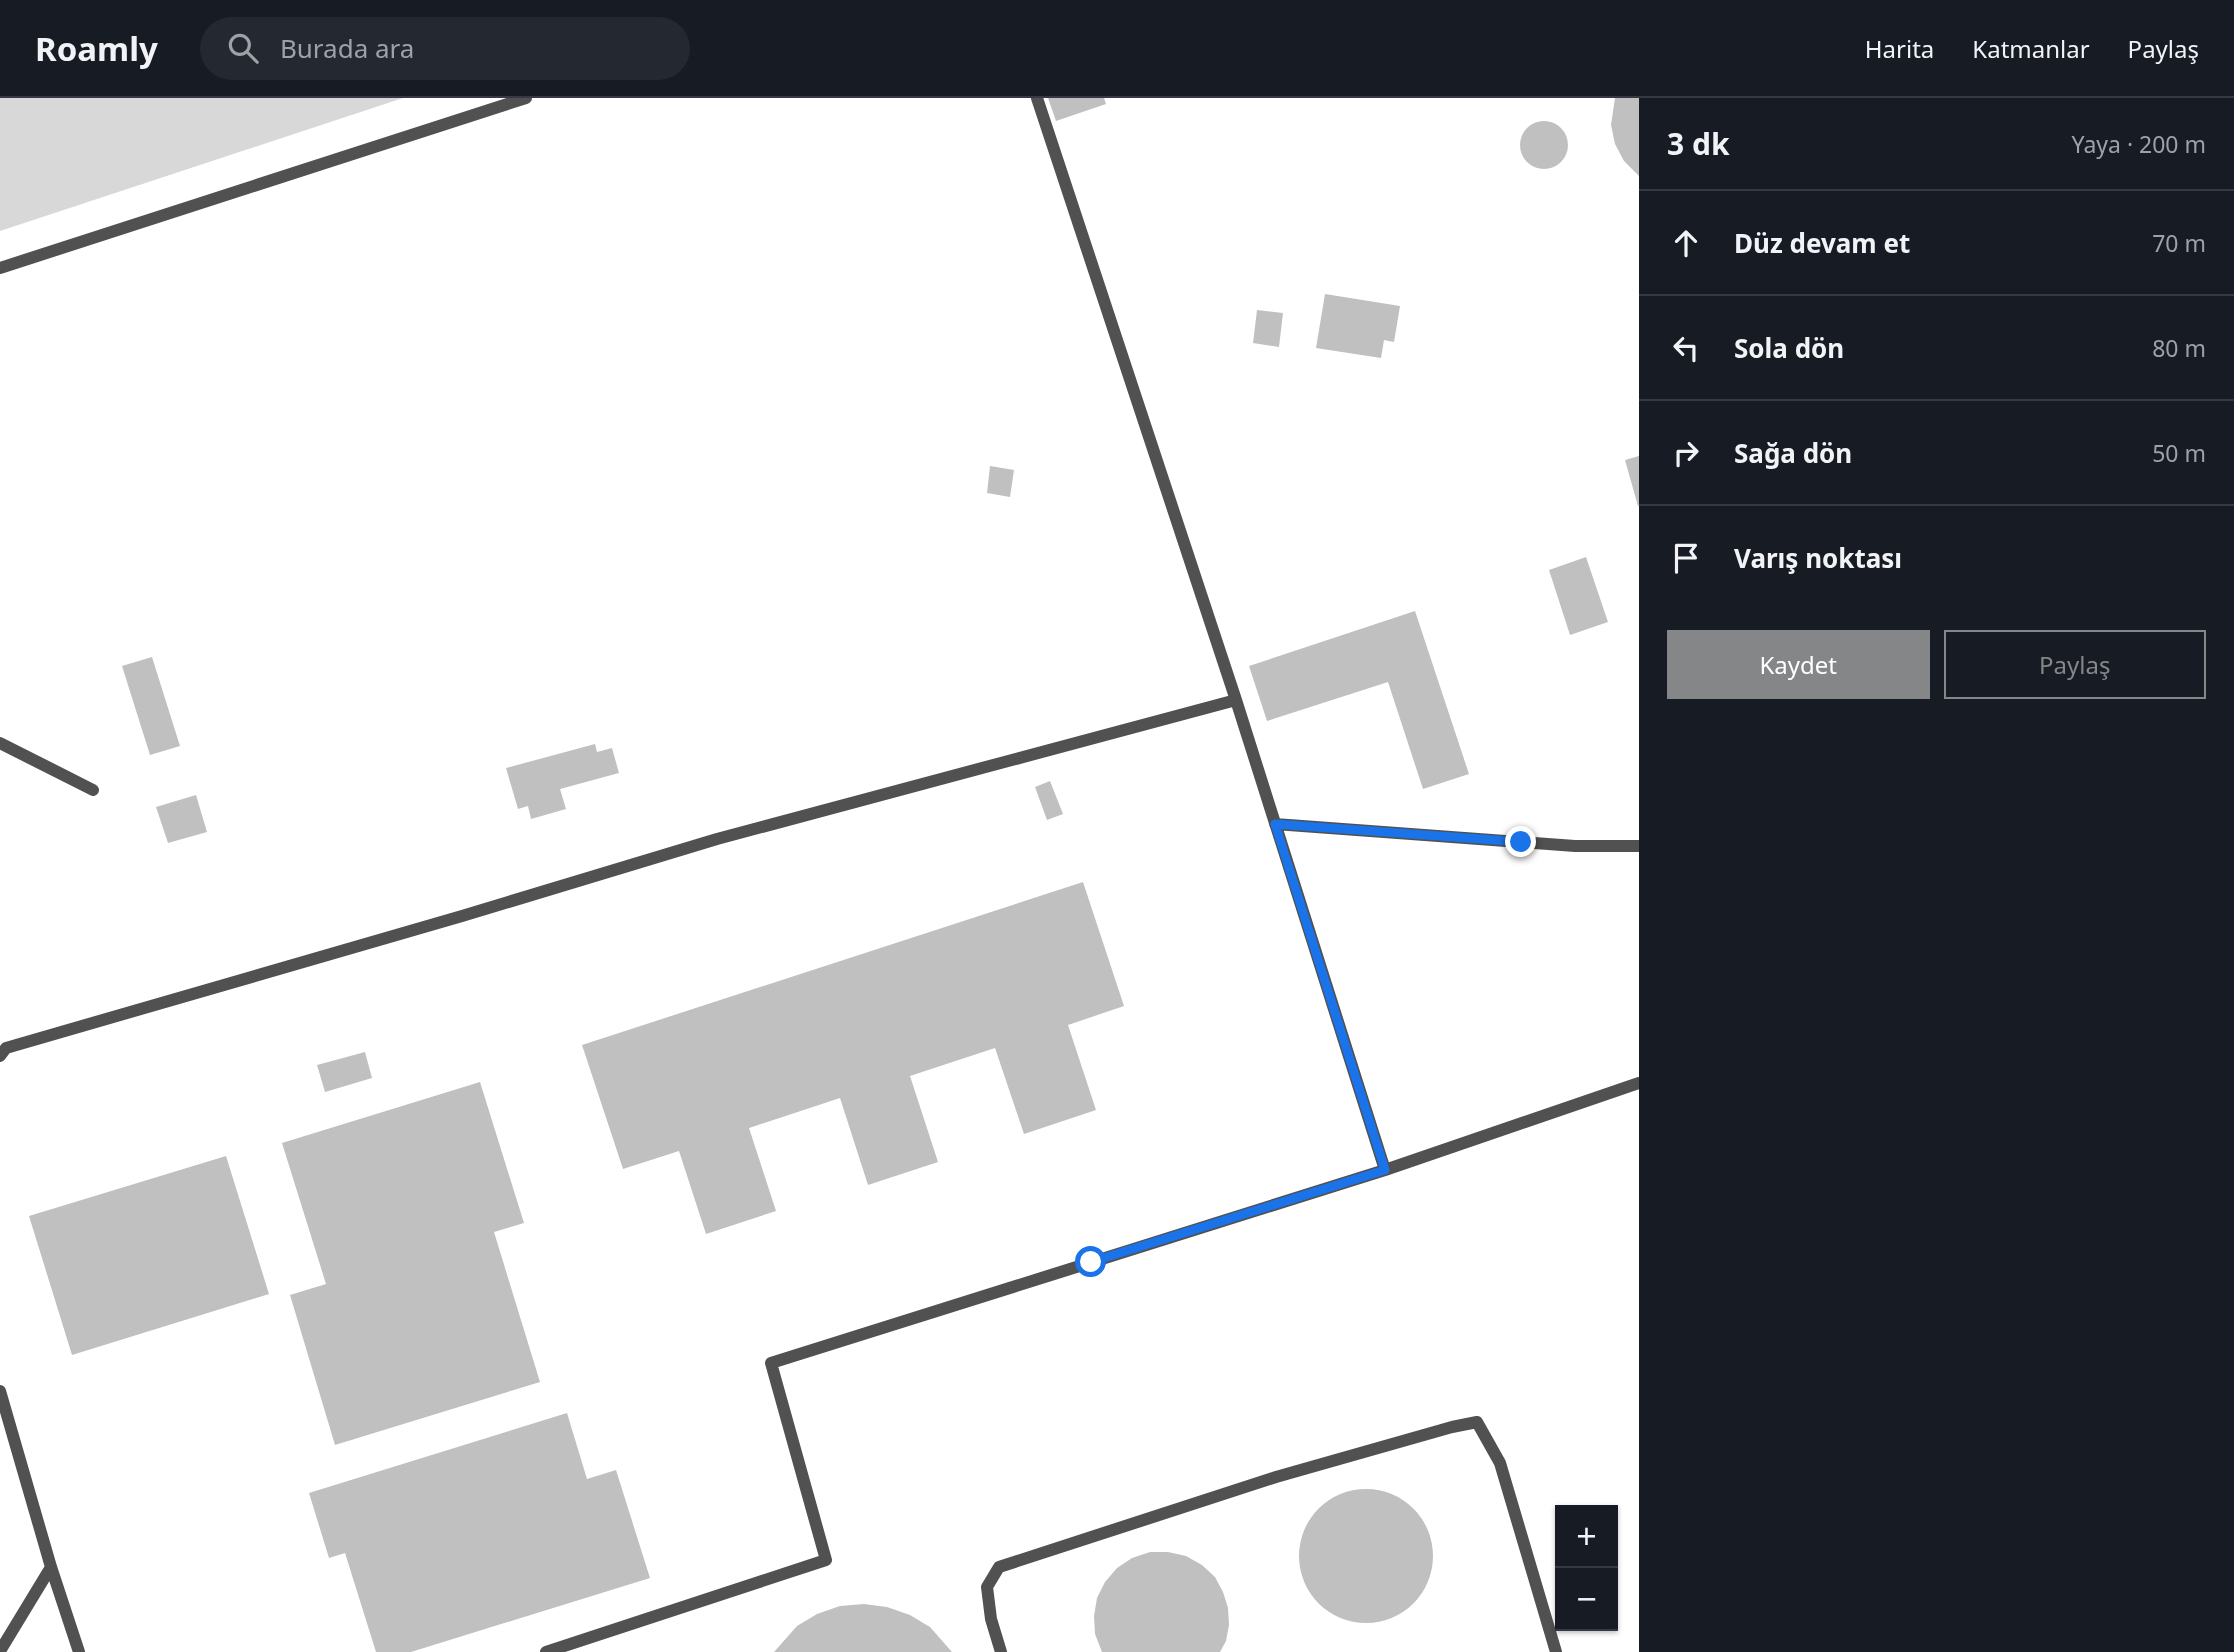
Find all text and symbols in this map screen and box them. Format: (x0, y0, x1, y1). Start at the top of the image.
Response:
search box (200, 17, 690, 80)
text: Roamly (35, 26, 158, 71)
icon: search (224, 29, 262, 67)
text: Burada ara (280, 30, 414, 66)
text: Harita (1865, 32, 1934, 65)
text: Katmanlar (1972, 32, 2090, 65)
text: Paylaş (2128, 32, 2199, 65)
text: 3 dk (1667, 123, 1730, 164)
text: Yaya · 200 m (2072, 128, 2206, 160)
icon: ahead (1667, 224, 1705, 262)
text: Düz devam et (1734, 225, 1910, 261)
text: 70 m (2152, 227, 2206, 259)
icon: left (1667, 329, 1705, 367)
text: Sola dön (1734, 330, 1844, 366)
text: 80 m (2152, 332, 2206, 364)
icon: right (1667, 434, 1705, 472)
text: Sağa dön (1734, 435, 1852, 471)
text: 50 m (2152, 437, 2206, 469)
icon: arrive (1667, 539, 1705, 577)
text: Varış noktası (1734, 540, 1902, 576)
button: Kaydet (1667, 630, 1930, 699)
button: Paylaş (1944, 630, 2206, 699)
route end (1505, 826, 1536, 857)
route start (1075, 1246, 1106, 1277)
map controls (1555, 1505, 1618, 1631)
button: + (1555, 1505, 1618, 1568)
button: − (1555, 1568, 1618, 1631)

